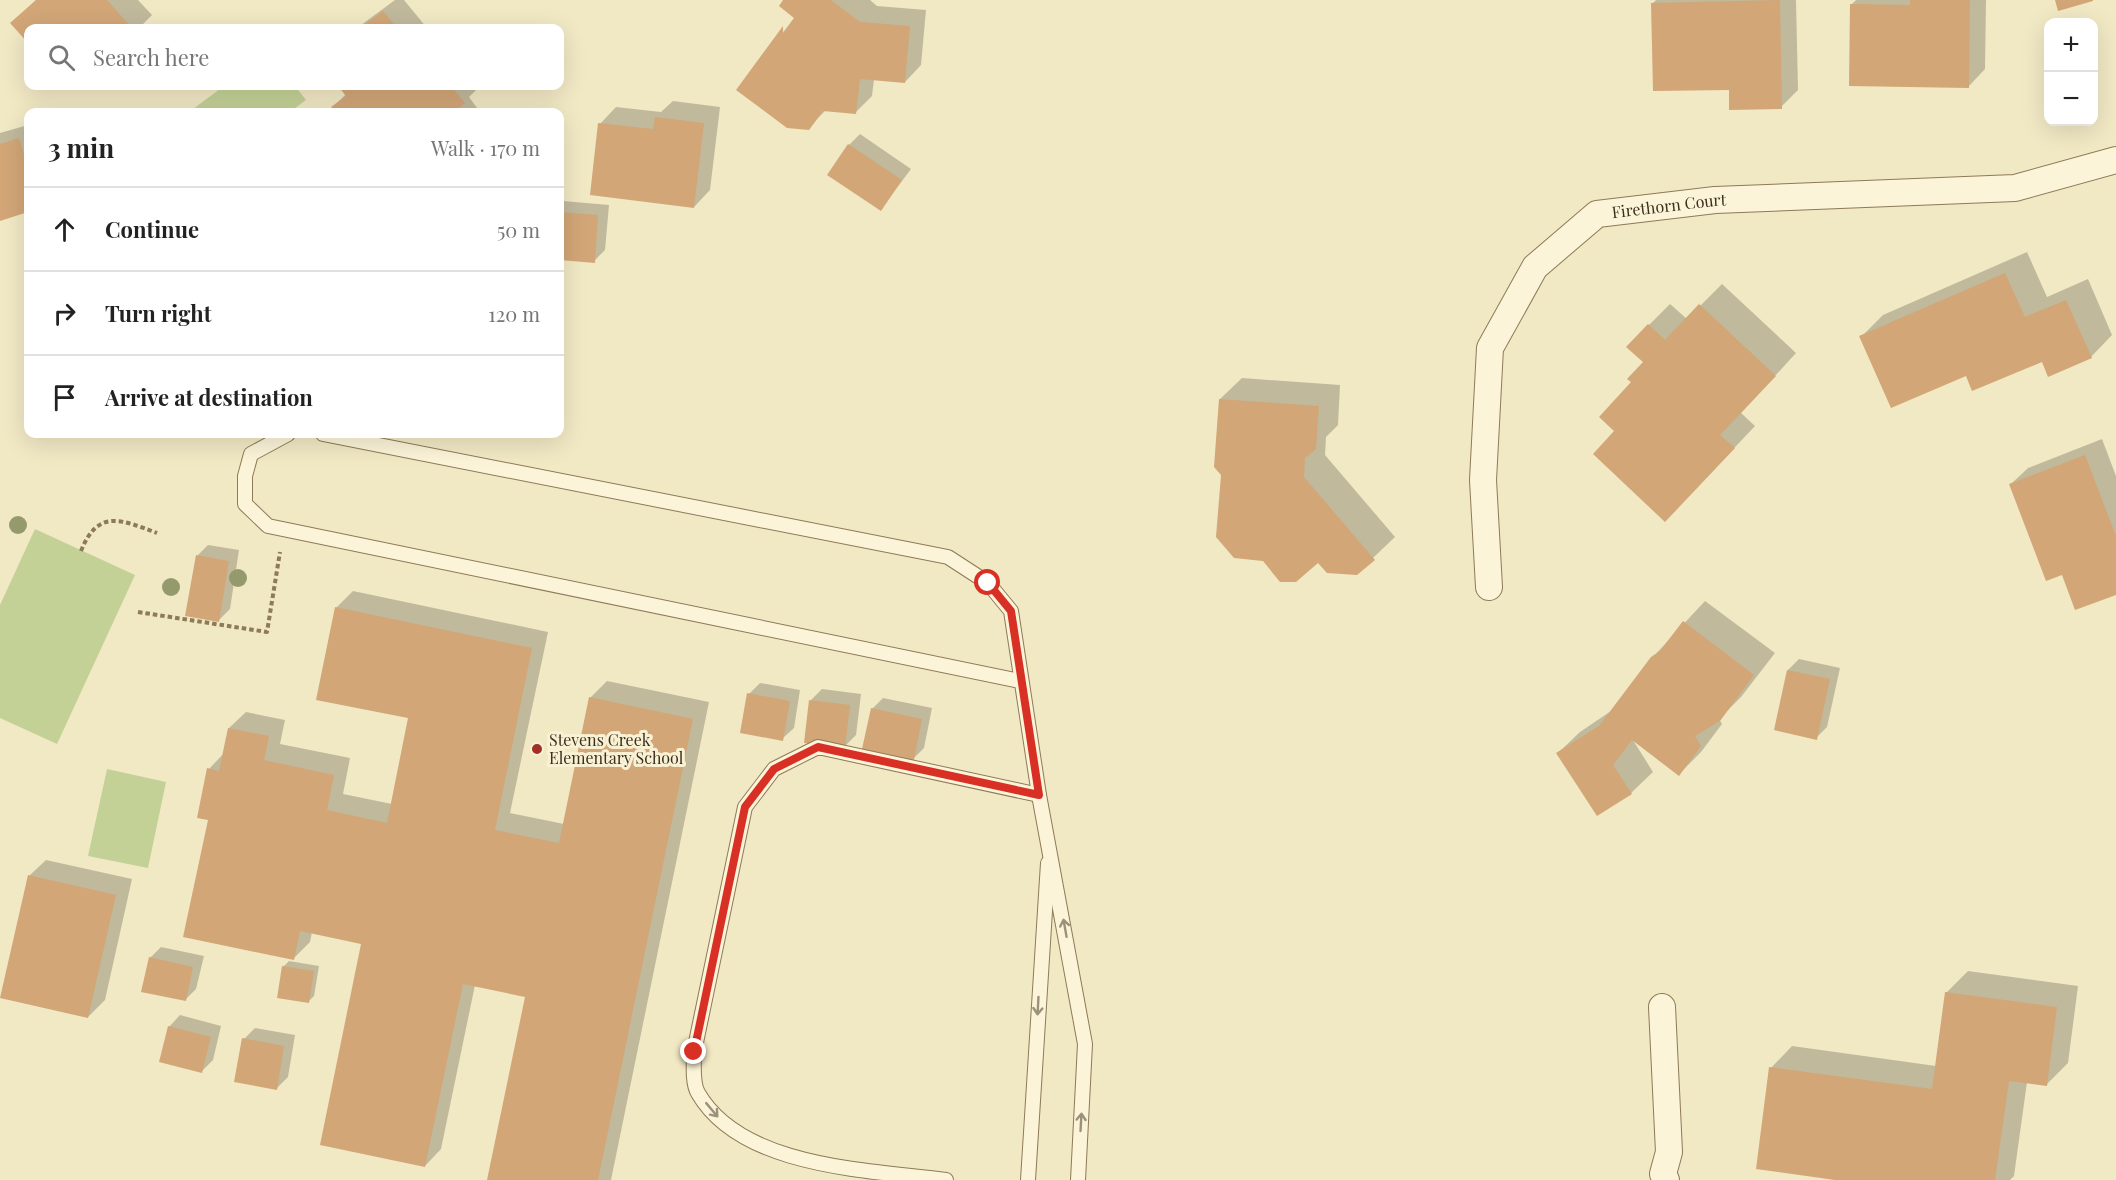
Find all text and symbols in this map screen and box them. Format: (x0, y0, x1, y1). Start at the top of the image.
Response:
map controls (2044, 18, 2098, 126)
button: + (2044, 18, 2098, 72)
search box (24, 24, 564, 90)
icon: search (45, 41, 78, 74)
text: Search here (93, 42, 209, 72)
button: − (2044, 72, 2098, 126)
text: 3 min (48, 130, 114, 165)
text: Walk · 170 m (431, 134, 540, 161)
street label: Firethorn Court (1610, 189, 1727, 222)
icon: ahead (48, 213, 81, 246)
text: Continue (105, 214, 199, 244)
text: 50 m (497, 216, 540, 243)
icon: right (48, 297, 81, 330)
text: Turn right (105, 298, 211, 328)
text: 120 m (488, 300, 540, 327)
icon: arrive (48, 381, 81, 414)
text: Arrive at destination (105, 382, 313, 412)
route start (974, 569, 1000, 595)
place label: Stevens Creek Elementary School (549, 729, 684, 768)
marker: Stevens Creek Elementary School (530, 742, 544, 756)
one-way arrow (1059, 919, 1070, 939)
one-way arrow (1033, 995, 1044, 1015)
route end (680, 1038, 706, 1064)
one-way arrow (705, 1102, 719, 1117)
one-way arrow (1075, 1112, 1086, 1132)

